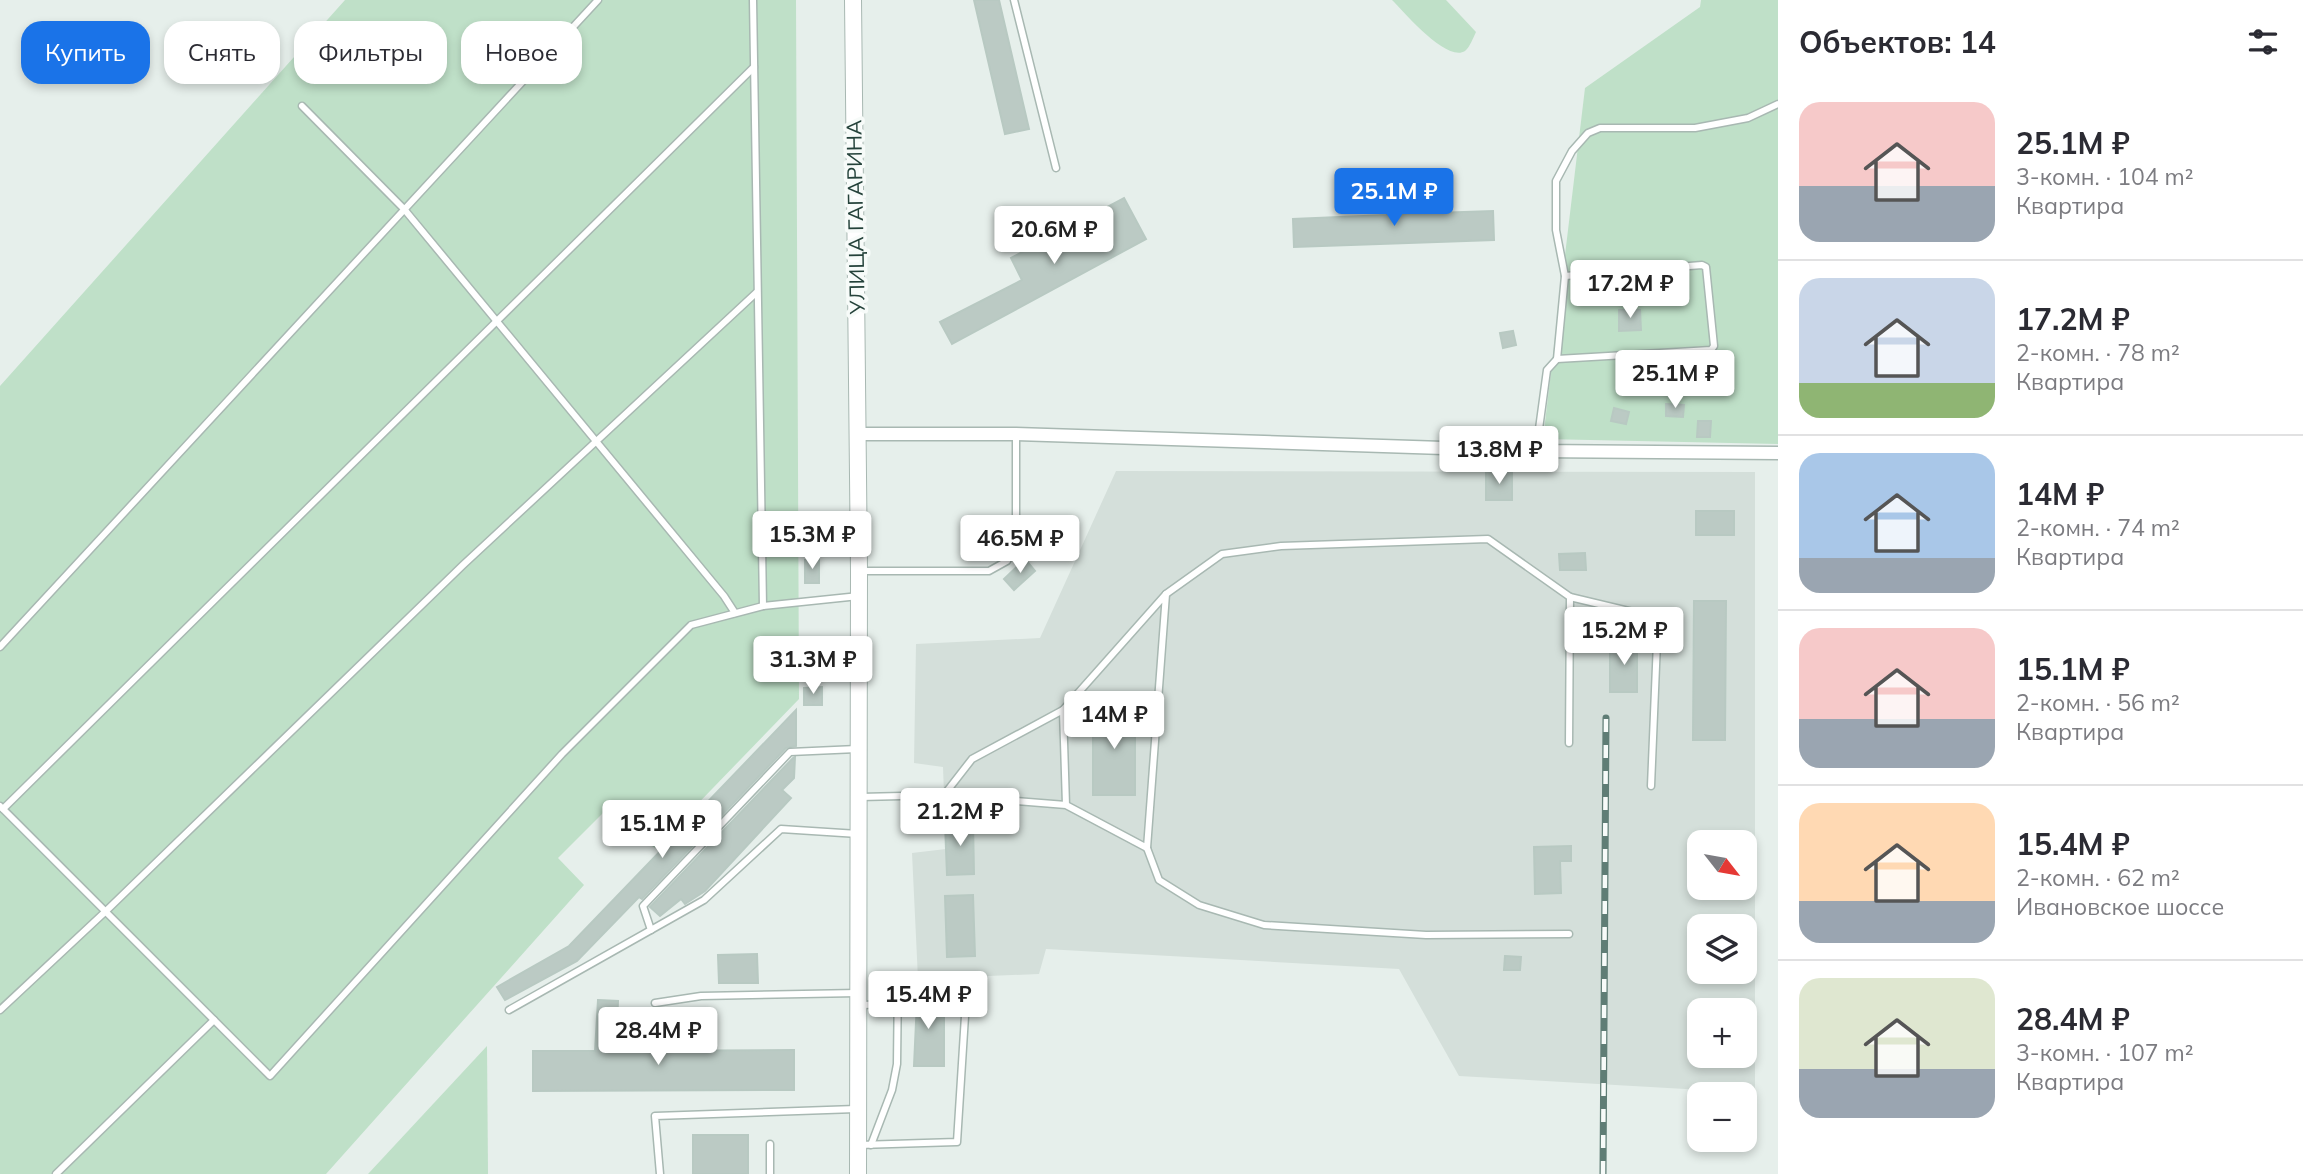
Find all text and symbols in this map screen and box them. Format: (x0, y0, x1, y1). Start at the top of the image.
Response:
chip: Купить (21, 21, 150, 84)
chip: Снять (164, 21, 280, 84)
chip: Фильтры (294, 21, 447, 84)
chip: Новое (461, 21, 582, 84)
text: Объектов: 14 (1799, 23, 1996, 61)
icon: filters (2244, 23, 2282, 61)
street label: УЛИЦА ГАГАРИНА (840, 119, 870, 316)
text: 25.1M ₽ (2016, 124, 2130, 162)
icon: home (1855, 130, 1939, 214)
text: 3-комн. · 104 m² (2016, 162, 2194, 191)
pin: 25.1M ₽ (1329, 168, 1459, 228)
text: 25.1M ₽ (1350, 176, 1438, 205)
text: Квартира (2016, 191, 2124, 220)
pin: 20.6M ₽ (989, 206, 1119, 266)
text: 20.6M ₽ (1010, 214, 1098, 243)
pin: 17.2M ₽ (1565, 260, 1695, 320)
text: 17.2M ₽ (1586, 268, 1674, 297)
text: 17.2M ₽ (2016, 300, 2130, 338)
icon: home (1855, 306, 1939, 390)
text: 2-комн. · 78 m² (2016, 338, 2180, 367)
pin: 25.1M ₽ (1610, 350, 1740, 410)
text: 25.1M ₽ (1631, 358, 1719, 387)
text: Квартира (2016, 367, 2124, 396)
pin: 13.8M ₽ (1434, 426, 1564, 486)
text: 13.8M ₽ (1455, 434, 1543, 463)
text: 14M ₽ (2016, 475, 2104, 513)
icon: home (1855, 481, 1939, 565)
pin: 15.3M ₽ (747, 512, 877, 571)
text: 2-комн. · 74 m² (2016, 513, 2180, 542)
pin: 46.5M ₽ (955, 516, 1085, 575)
text: 15.3M ₽ (768, 519, 856, 548)
text: 46.5M ₽ (976, 523, 1064, 552)
text: Квартира (2016, 542, 2124, 571)
pin: 15.2M ₽ (1559, 608, 1689, 667)
text: 15.2M ₽ (1580, 615, 1668, 644)
pin: 31.3M ₽ (748, 636, 878, 696)
text: 31.3M ₽ (769, 644, 857, 673)
text: 15.1M ₽ (2016, 650, 2130, 688)
icon: home (1855, 656, 1939, 740)
text: 2-комн. · 56 m² (2016, 688, 2180, 717)
pin: 14M ₽ (1065, 692, 1163, 751)
text: 14M ₽ (1080, 699, 1148, 728)
text: Квартира (2016, 717, 2124, 746)
pin: 21.2M ₽ (895, 788, 1025, 848)
text: 21.2M ₽ (916, 796, 1004, 825)
pin: 15.1M ₽ (597, 800, 727, 860)
text: 15.1M ₽ (618, 808, 706, 837)
text: 15.4M ₽ (2016, 825, 2130, 863)
north arrow (1687, 830, 1757, 900)
map controls (1687, 830, 1757, 1152)
icon: home (1855, 831, 1939, 915)
text: 2-комн. · 62 m² (2016, 863, 2180, 892)
text: Ивановское шоссе (2016, 892, 2224, 921)
button: layers (1687, 914, 1757, 984)
pin: 15.4M ₽ (863, 972, 993, 1031)
text: 15.4M ₽ (884, 979, 972, 1008)
button: + (1687, 998, 1757, 1068)
text: 28.4M ₽ (2016, 1000, 2130, 1038)
icon: home (1855, 1006, 1939, 1090)
pin: 28.4M ₽ (593, 1007, 723, 1067)
text: 28.4M ₽ (614, 1015, 702, 1044)
text: 3-комн. · 107 m² (2016, 1038, 2194, 1067)
text: Квартира (2016, 1067, 2124, 1096)
button: − (1687, 1082, 1757, 1152)

